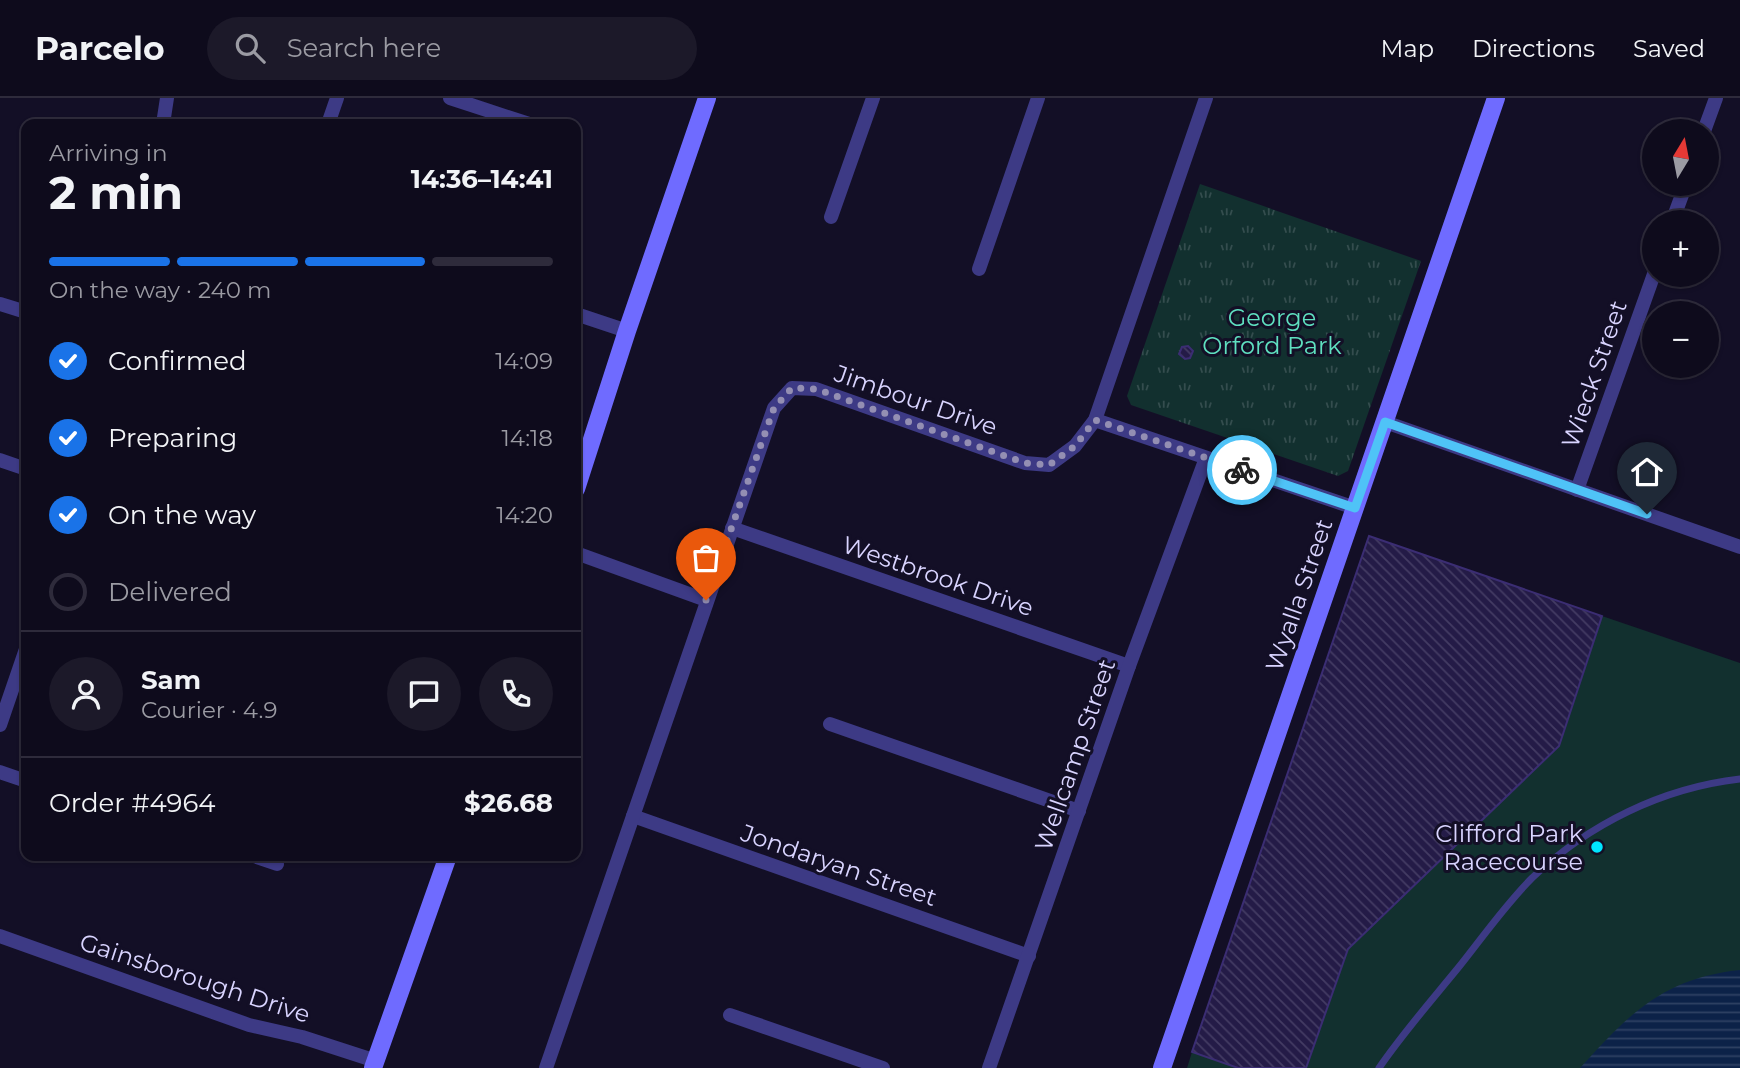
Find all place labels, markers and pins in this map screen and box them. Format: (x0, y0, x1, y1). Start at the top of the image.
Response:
pin (1617, 442, 1677, 514)
pin (676, 528, 736, 600)
place label: Clifford Park Racecourse (1435, 819, 1584, 876)
marker: Clifford Park Racecourse (1589, 839, 1605, 855)

